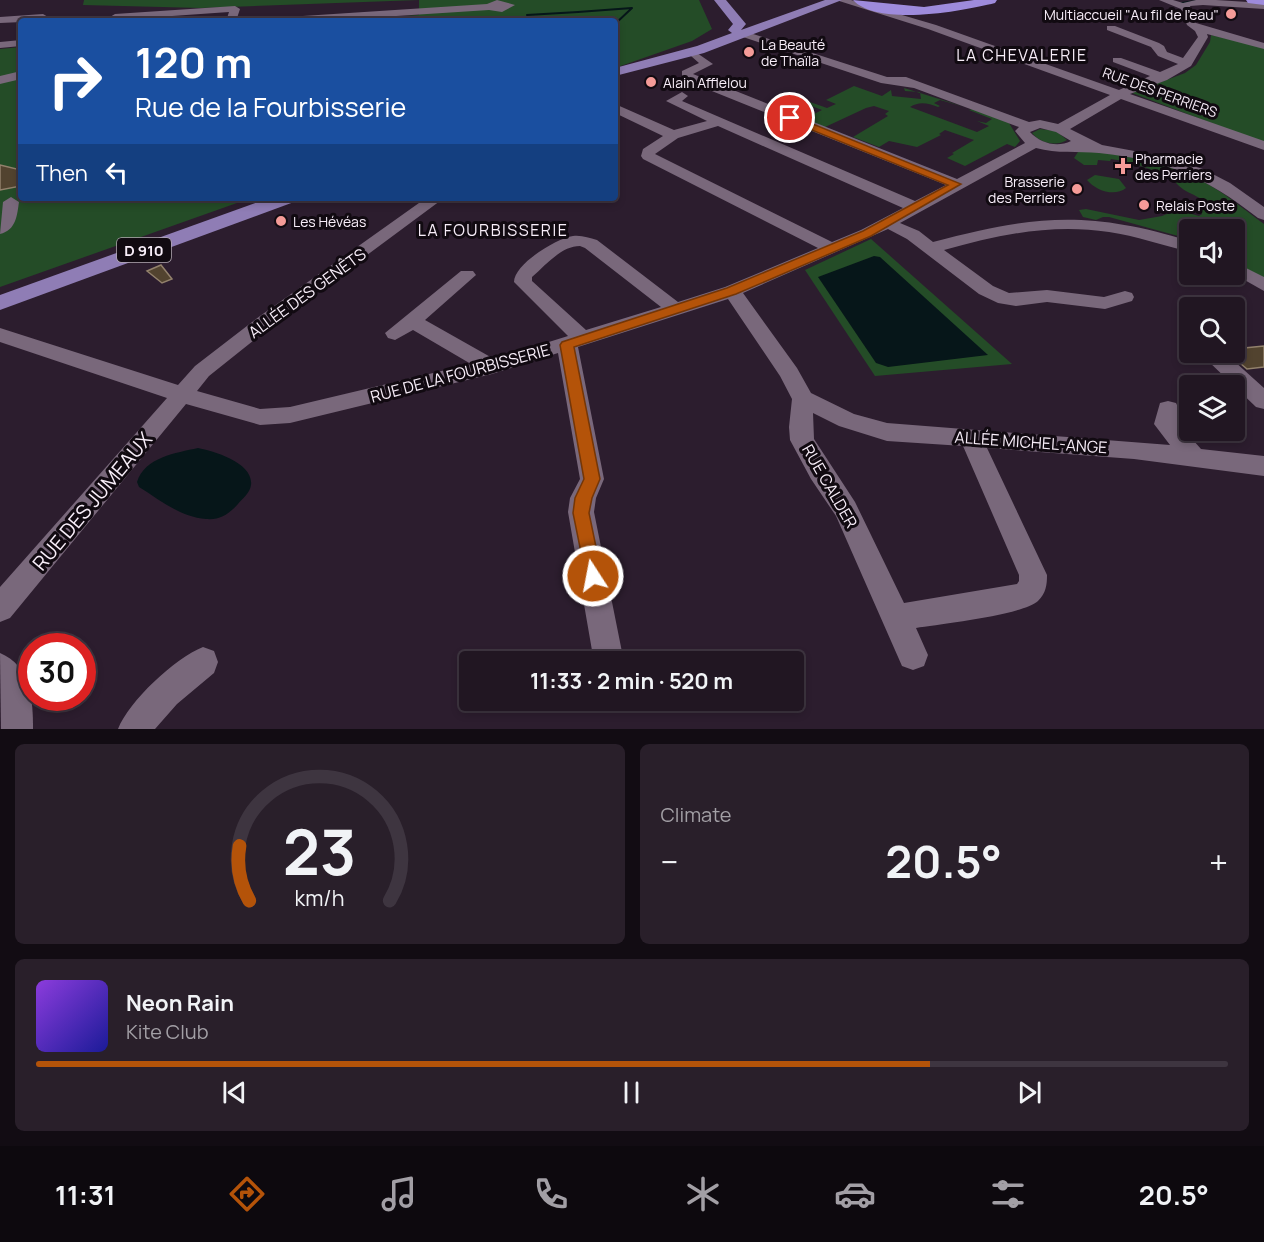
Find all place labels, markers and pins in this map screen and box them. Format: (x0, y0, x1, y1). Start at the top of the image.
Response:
place label: Multiaccueil "Au fil de l'eau" (1044, 5, 1219, 24)
marker: Multiaccueil "Au fil de l'eau" (1224, 7, 1238, 21)
place label: La Beauté de Thaïla (761, 35, 825, 70)
marker: La Beauté de Thaïla (742, 45, 756, 59)
place label: Alain Afflelou (663, 73, 747, 92)
marker: Alain Afflelou (644, 75, 658, 89)
pin (764, 92, 815, 143)
place label: Pharmacie des Perriers (1135, 149, 1212, 184)
marker: Pharmacie des Perriers (1116, 159, 1130, 173)
place label: Brasserie des Perriers (988, 172, 1065, 207)
marker: Brasserie des Perriers (1070, 182, 1084, 196)
place label: Relais Poste (1156, 196, 1235, 215)
marker: Relais Poste (1137, 198, 1151, 212)
place label: Les Hévéas (293, 212, 366, 231)
marker: Les Hévéas (274, 214, 288, 228)

